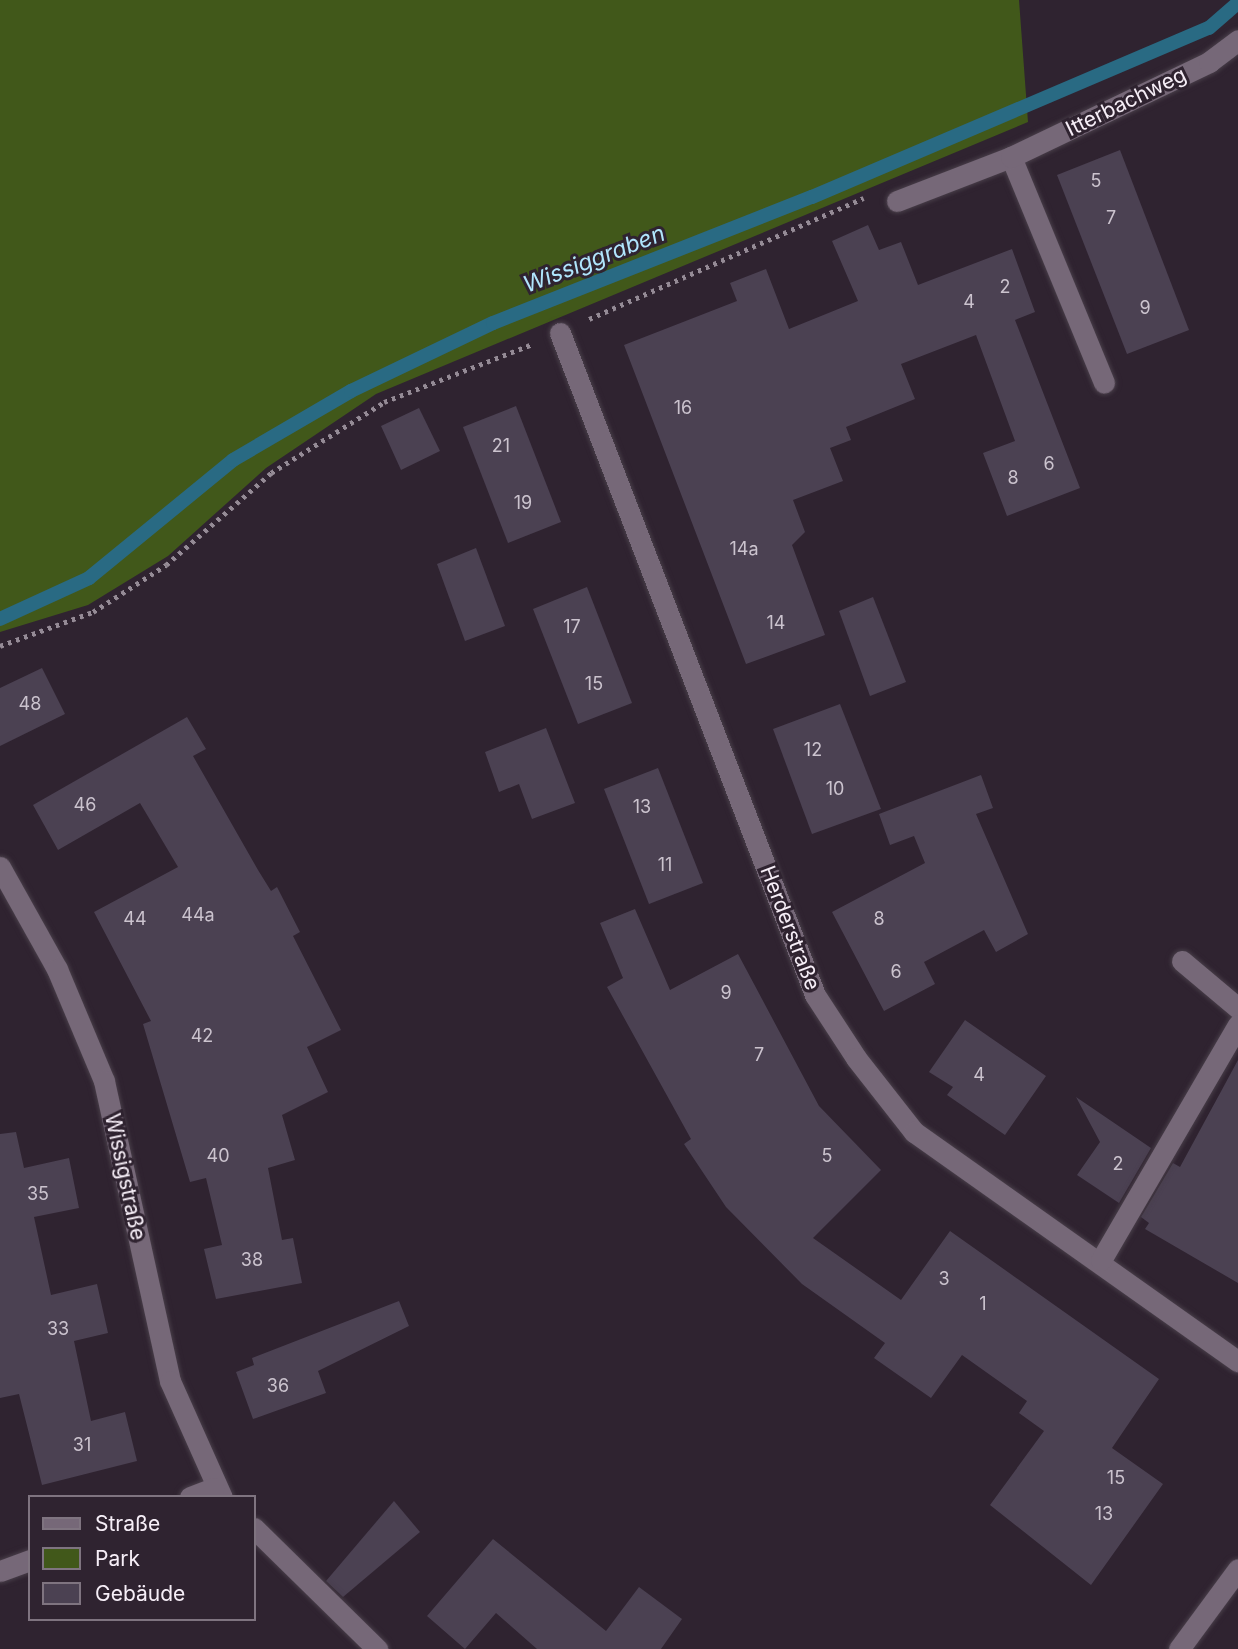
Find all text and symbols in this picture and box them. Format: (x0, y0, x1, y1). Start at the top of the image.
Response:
street label: Itterbachweg (1062, 62, 1190, 142)
house number: 5 (1091, 170, 1101, 192)
house number: 7 (1106, 207, 1116, 229)
water label: Wissiggraben (519, 219, 669, 299)
house number: 2 (1000, 276, 1010, 298)
house number: 4 (963, 291, 975, 313)
house number: 9 (1139, 297, 1151, 319)
house number: 16 (674, 397, 692, 419)
house number: 21 (492, 435, 510, 457)
house number: 6 (1043, 453, 1055, 475)
house number: 8 (1007, 467, 1019, 489)
house number: 19 (514, 492, 532, 514)
house number: 14a (729, 538, 759, 560)
house number: 14 (767, 612, 785, 634)
house number: 17 (563, 616, 581, 638)
house number: 15 (585, 673, 603, 695)
house number: 48 (19, 693, 41, 715)
house number: 12 (804, 739, 822, 761)
house number: 10 (826, 778, 844, 800)
house number: 46 (74, 794, 96, 816)
house number: 13 (633, 796, 651, 818)
house number: 11 (658, 854, 672, 876)
street label: Herderstraße (755, 862, 825, 994)
house number: 44a (181, 904, 215, 926)
house number: 44 (123, 908, 147, 930)
house number: 8 (873, 908, 885, 930)
house number: 6 (890, 961, 902, 983)
house number: 9 (720, 982, 732, 1004)
house number: 42 (191, 1025, 213, 1047)
house number: 7 (754, 1044, 764, 1066)
house number: 4 (973, 1064, 985, 1086)
street label: Wissigstraße (99, 1111, 151, 1243)
house number: 40 (207, 1145, 229, 1167)
house number: 5 (822, 1145, 832, 1167)
house number: 2 (1113, 1153, 1123, 1175)
house number: 35 (27, 1183, 49, 1205)
house number: 38 (241, 1249, 263, 1271)
house number: 3 (938, 1268, 950, 1290)
house number: 1 (979, 1293, 987, 1315)
house number: 33 (47, 1318, 69, 1340)
house number: 36 (267, 1375, 289, 1397)
house number: 31 (73, 1434, 91, 1456)
house number: 15 (1107, 1467, 1125, 1489)
legend (28, 1495, 256, 1621)
house number: 13 (1095, 1503, 1113, 1525)
text: Straße (95, 1511, 160, 1536)
text: Park (95, 1546, 140, 1571)
text: Gebäude (95, 1581, 185, 1606)

